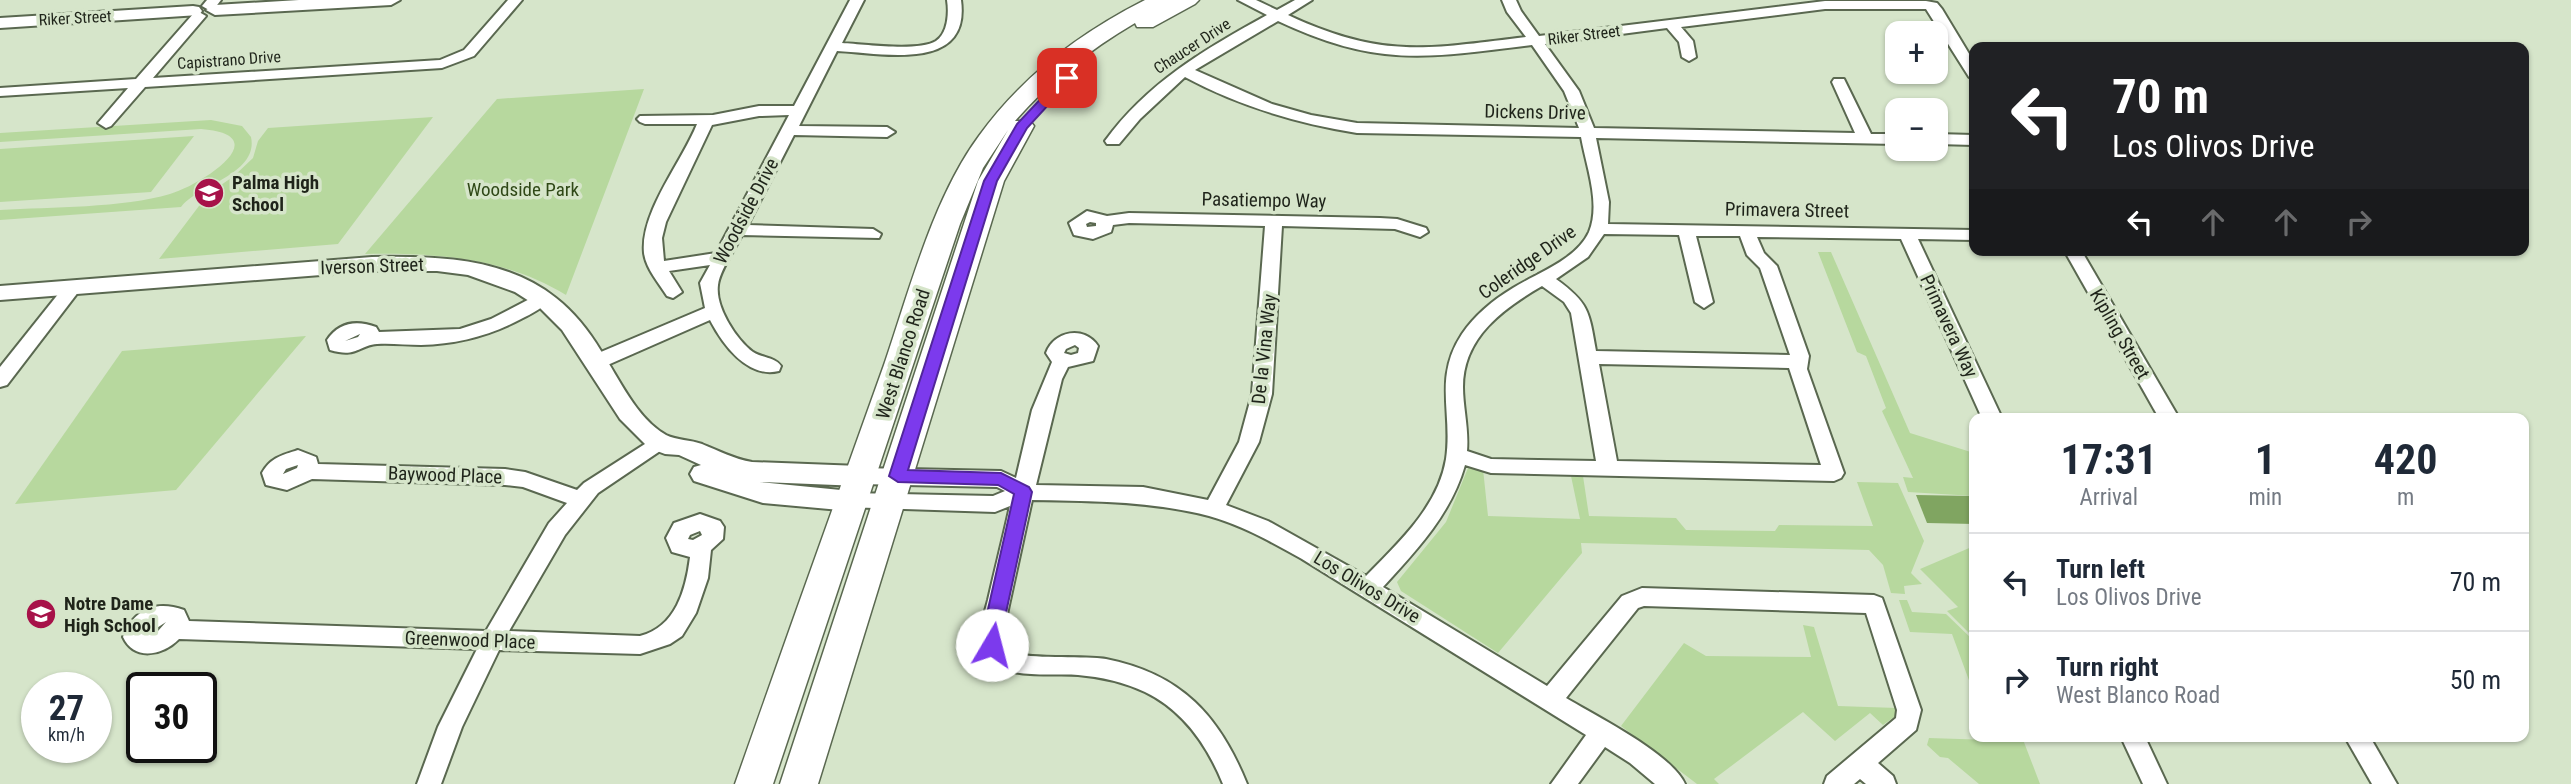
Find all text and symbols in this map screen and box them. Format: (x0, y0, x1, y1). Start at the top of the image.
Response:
street label: Riker Street (38, 7, 112, 29)
street label: Chaucer Drive (1150, 14, 1234, 78)
street label: Riker Street (1547, 21, 1622, 49)
map controls (1885, 21, 1948, 161)
button: + (1885, 21, 1948, 84)
street label: Capistrano Drive (176, 47, 282, 73)
pin (1037, 48, 1097, 108)
icon: arrive (1048, 59, 1086, 97)
text: 70 m (2112, 68, 2209, 125)
icon: left (1997, 70, 2088, 161)
button: − (1885, 98, 1948, 161)
street label: Dickens Drive (1484, 100, 1586, 124)
text: Los Olivos Drive (2112, 127, 2314, 165)
street label: Woodside Drive (709, 154, 783, 268)
place label: Palma High School (232, 171, 319, 216)
school or university icon: Palma High School (192, 176, 226, 210)
park label: Woodside Park (467, 178, 580, 201)
street label: Pasatiempo Way (1201, 187, 1327, 213)
street label: Primavera Street (1725, 197, 1849, 223)
icon: left (2121, 203, 2159, 241)
icon: ahead (2194, 203, 2232, 241)
icon: ahead (2267, 203, 2305, 241)
icon: right (2340, 203, 2378, 241)
street label: Coleridge Drive (1474, 220, 1580, 304)
street label: Iverson Street (320, 253, 424, 279)
street label: Primavera Way (1915, 271, 1983, 381)
street label: Kipling Street (2085, 285, 2155, 383)
street label: West Blanco Road (871, 286, 935, 422)
street label: De la Vina Way (1247, 293, 1281, 405)
text: 17:31 (2061, 435, 2157, 484)
text: 1 (2255, 435, 2276, 484)
text: 420 (2374, 435, 2437, 484)
street label: Baywood Place (388, 462, 503, 488)
text: Arrival (2079, 484, 2138, 511)
text: min (2248, 484, 2282, 511)
text: m (2397, 484, 2414, 511)
street label: Los Olivos Drive (1310, 546, 1425, 628)
text: Turn left (2056, 554, 2145, 584)
icon: left (1997, 563, 2035, 601)
text: 70 m (2450, 567, 2501, 597)
text: Los Olivos Drive (2056, 584, 2202, 611)
place label: Notre Dame High School (64, 592, 156, 637)
school or university icon: Notre Dame High School (24, 597, 58, 631)
position arrow (955, 608, 1029, 682)
street label: Greenwood Place (404, 626, 536, 654)
text: Turn right (2056, 652, 2158, 682)
icon: right (1997, 661, 2035, 699)
text: 50 m (2450, 665, 2501, 695)
speed limit sign: 30 (126, 672, 217, 763)
text: West Blanco Road (2056, 682, 2220, 709)
text: 27 (49, 688, 84, 729)
text: km/h (48, 724, 85, 745)

